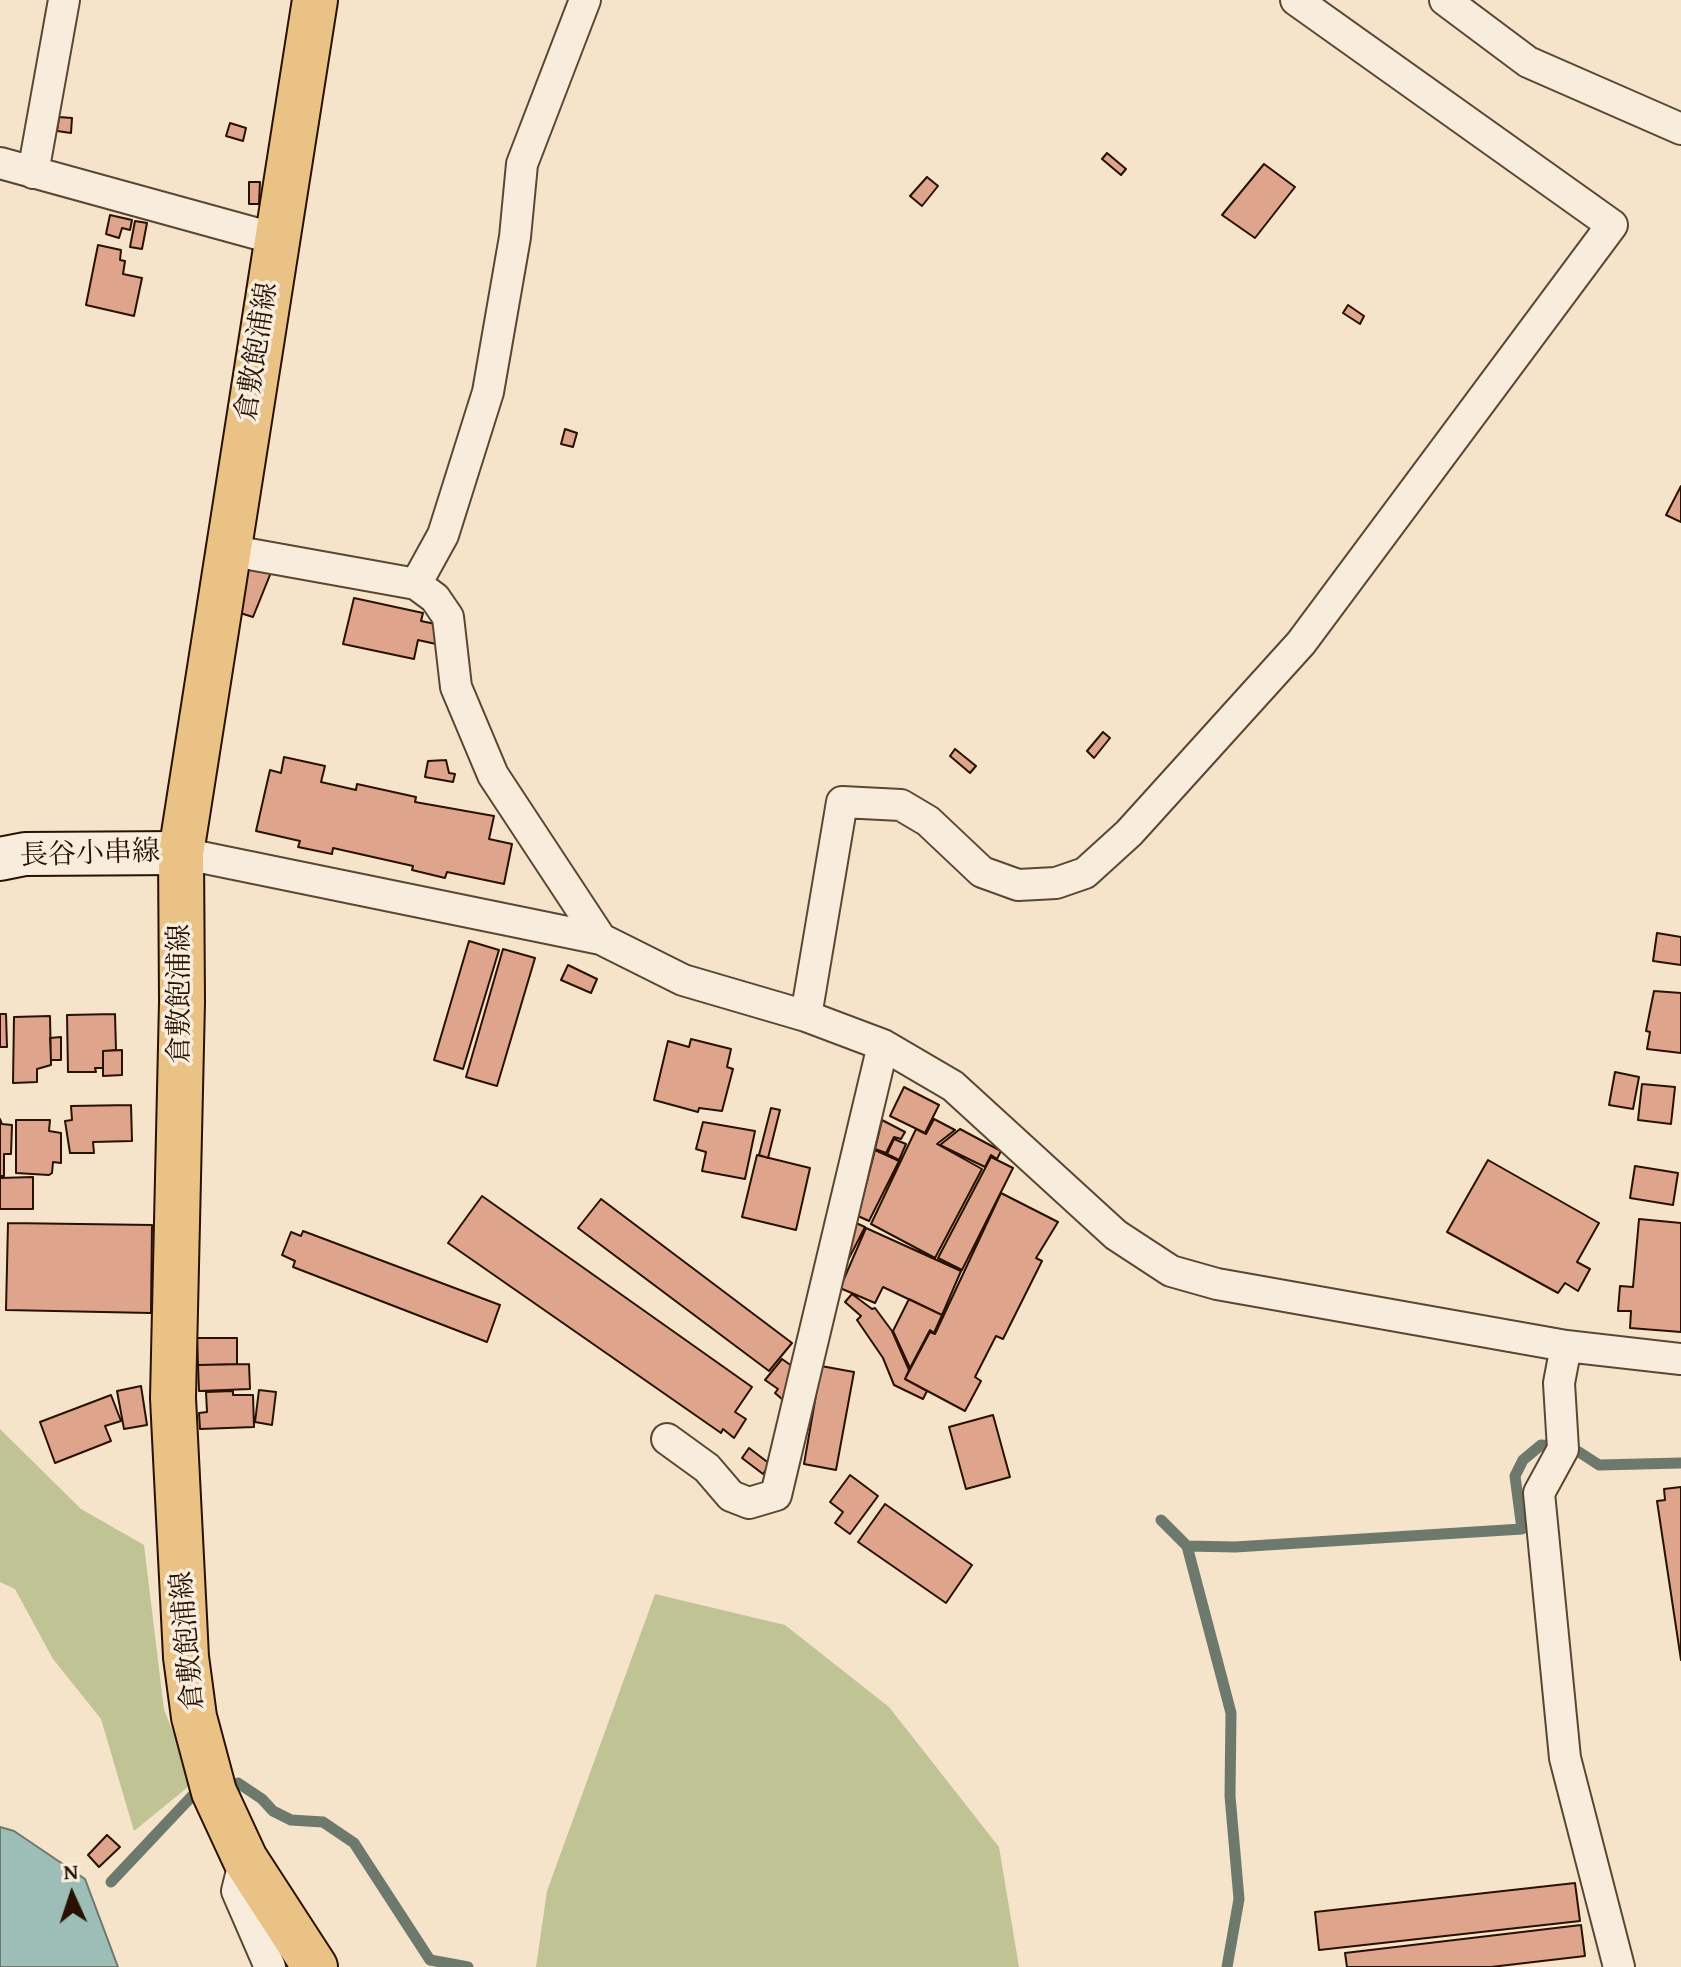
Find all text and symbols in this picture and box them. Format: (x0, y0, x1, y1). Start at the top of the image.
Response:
street label: 倉敷飽浦線 (230, 280, 286, 424)
street label: 長谷小串線 (19, 836, 161, 874)
street label: 倉敷飽浦線 (164, 924, 198, 1064)
street label: 倉敷飽浦線 (166, 1570, 212, 1712)
north arrow (32, 1855, 112, 1935)
text: N (63, 1855, 79, 1887)

